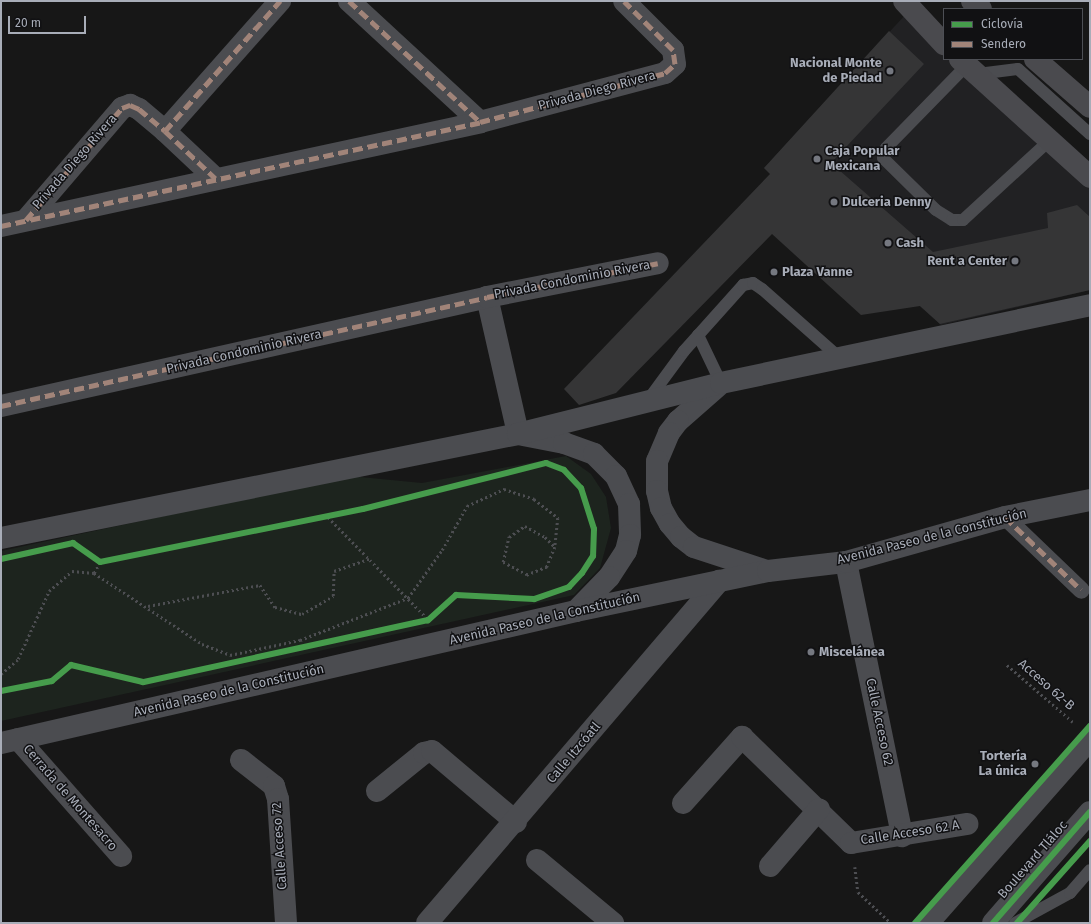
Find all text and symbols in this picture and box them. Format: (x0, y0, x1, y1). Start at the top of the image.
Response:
scale bar (10, 8, 88, 34)
legend (943, 8, 1083, 60)
text: 20 m (15, 16, 41, 30)
text: Ciclovía (981, 17, 1023, 31)
text: Sendero (981, 37, 1026, 51)
place label: Nacional Monte de Piedad (790, 56, 882, 87)
marker: Nacional Monte de Piedad (885, 66, 895, 76)
street label: Privada Diego Rivera (537, 68, 657, 114)
street label: Privada Diego Rivera (29, 111, 121, 213)
place label: Caja Popular Mexicana (825, 144, 900, 175)
marker: Caja Popular Mexicana (812, 154, 822, 164)
place label: Dulceria Denny (842, 194, 931, 210)
marker: Dulceria Denny (829, 197, 839, 207)
place label: Cash (896, 235, 924, 251)
marker: Cash (883, 238, 893, 248)
place label: Rent a Center (927, 253, 1007, 269)
marker: Rent a Center (1010, 256, 1020, 266)
street label: Privada Condominio Rivera (493, 257, 651, 303)
place label: Plaza Vanne (782, 264, 853, 280)
marker: Plaza Vanne (769, 267, 779, 277)
street label: Privada Condominio Rivera (165, 327, 323, 377)
street label: Avenida Paseo de la Constitución (836, 506, 1028, 568)
street label: Avenida Paseo de la Constitución (448, 589, 642, 649)
place label: Miscelánea (819, 644, 885, 660)
marker: Miscelánea (806, 647, 816, 657)
street label: Acceso 62-B (1015, 656, 1077, 714)
street label: Avenida Paseo de la Constitución (132, 661, 326, 721)
street label: Calle Acceso 62 (862, 677, 896, 767)
street label: Calle Itzcóatl (544, 719, 604, 787)
street label: Cerrada de Montesacro (20, 742, 120, 854)
place label: Tortería La única (978, 749, 1027, 780)
marker: Tortería La única (1030, 759, 1040, 769)
street label: Calle Acceso 72 (269, 802, 291, 890)
street label: Calle Acceso 62 A (859, 817, 961, 849)
street label: Boulevard Tláloc (995, 818, 1071, 902)

